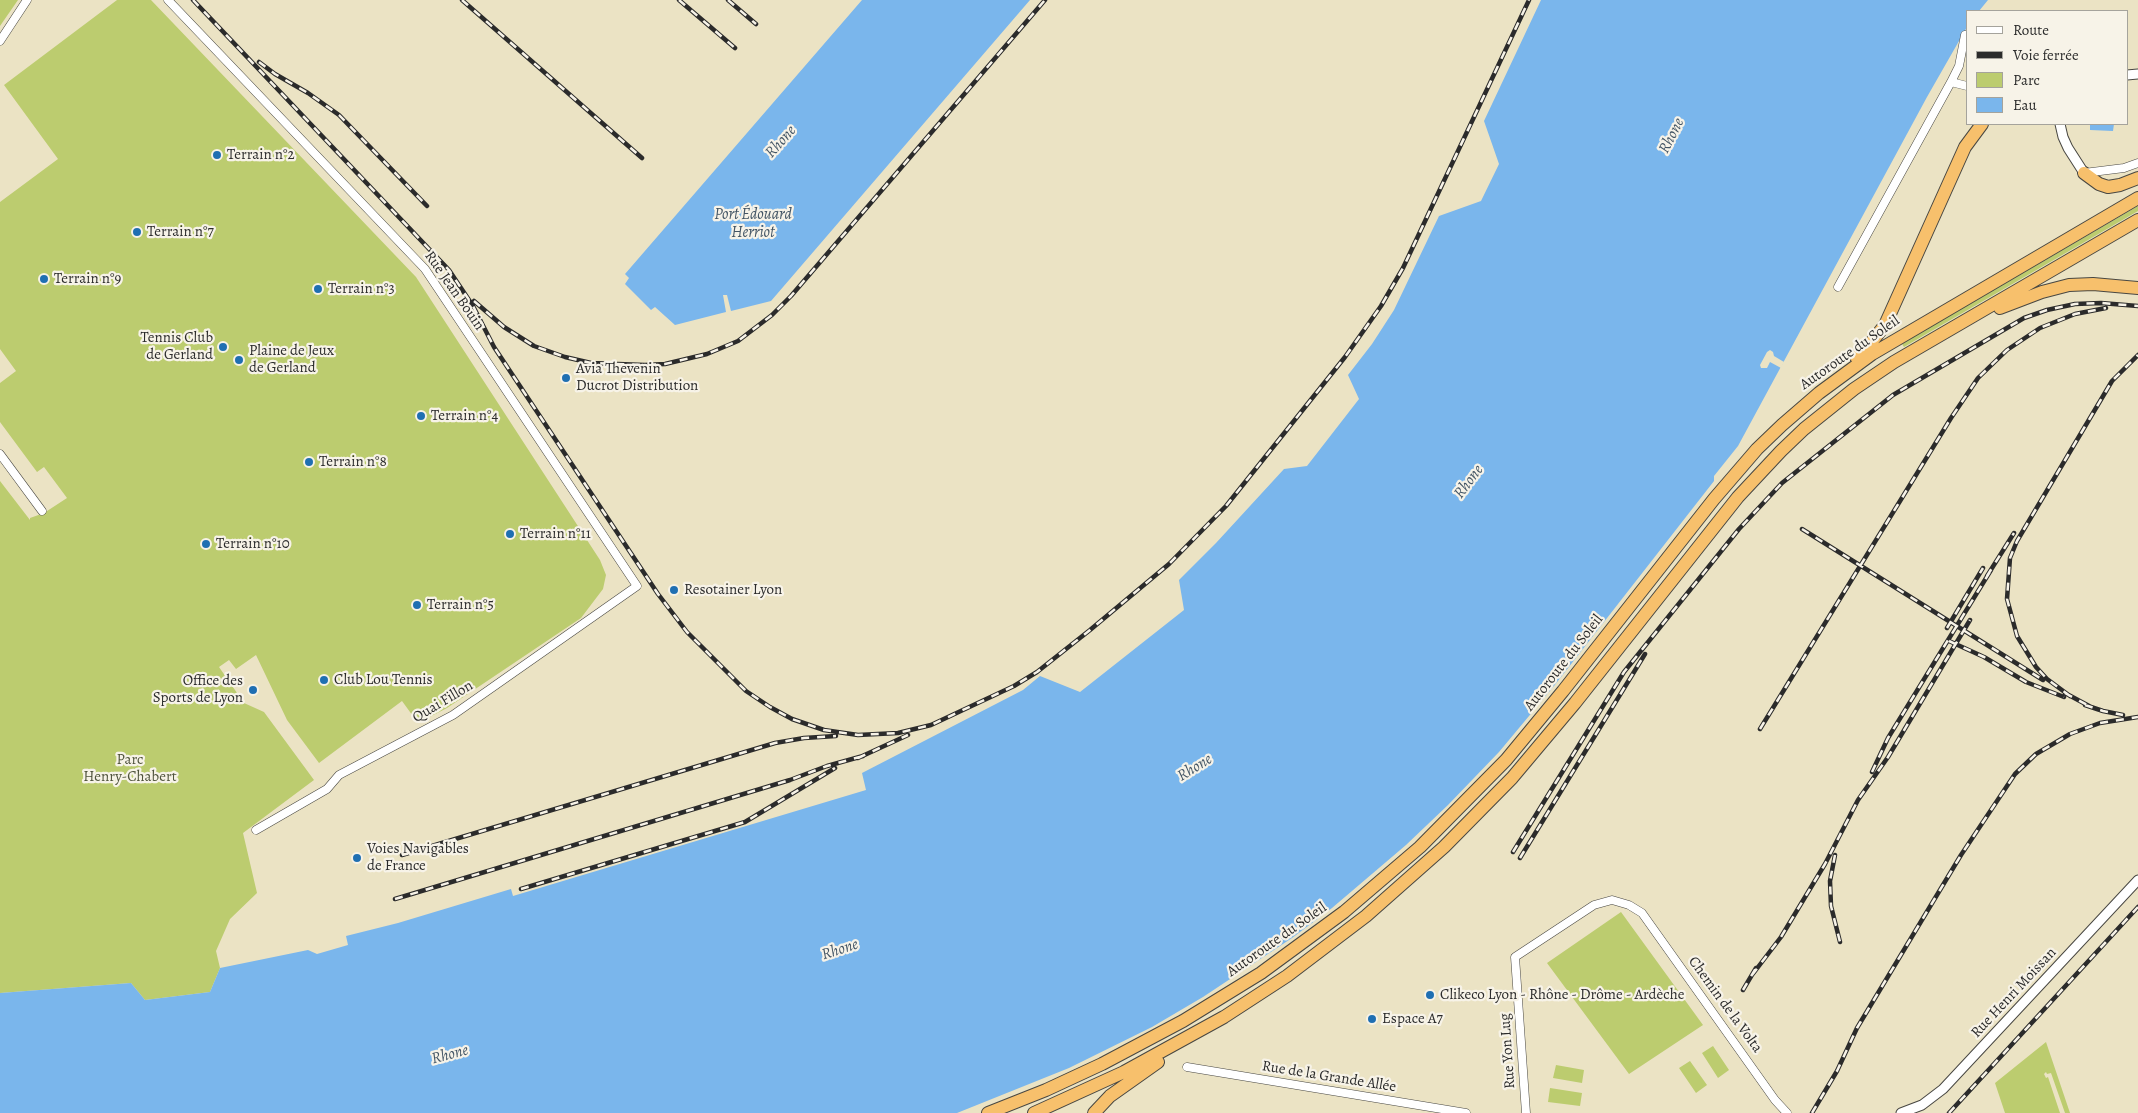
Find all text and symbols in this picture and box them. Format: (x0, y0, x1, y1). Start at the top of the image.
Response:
legend (1966, 10, 2128, 125)
text: Route (2013, 20, 2049, 40)
text: Voie ferrée (2013, 45, 2079, 65)
text: Parc (2013, 70, 2040, 90)
text: Eau (2013, 95, 2037, 115)
water label: Rhone (1655, 115, 1689, 157)
water label: Rhone (761, 122, 801, 162)
place label: Terrain n°2 (227, 146, 295, 164)
marker: Terrain n°2 (211, 149, 223, 161)
water label: Port Édouard Herriot (714, 205, 792, 243)
place label: Terrain n°7 (147, 223, 214, 241)
marker: Terrain n°7 (131, 226, 143, 238)
street label: Rue Jean Bouin (420, 248, 488, 334)
place label: Terrain n°9 (54, 270, 121, 288)
marker: Terrain n°9 (38, 273, 50, 285)
place label: Terrain n°3 (328, 280, 395, 298)
marker: Terrain n°3 (312, 283, 324, 295)
street label: Autoroute du Soleil (1797, 312, 1903, 394)
place label: Tennis Club de Gerland (141, 329, 213, 364)
marker: Tennis Club de Gerland (217, 341, 229, 353)
place label: Plaine de Jeux de Gerland (249, 342, 334, 377)
marker: Plaine de Jeux de Gerland (233, 354, 245, 366)
place label: Avia Thevenin Ducrot Distribution (576, 360, 698, 395)
marker: Avia Thevenin Ducrot Distribution (560, 372, 572, 384)
place label: Terrain n°4 (431, 407, 498, 425)
marker: Terrain n°4 (415, 410, 427, 422)
place label: Terrain n°8 (319, 453, 387, 471)
marker: Terrain n°8 (303, 456, 315, 468)
water label: Rhone (1450, 461, 1488, 503)
place label: Terrain n°11 (520, 525, 591, 543)
marker: Terrain n°11 (504, 528, 516, 540)
place label: Terrain n°10 (216, 535, 290, 553)
marker: Terrain n°10 (200, 538, 212, 550)
place label: Resotainer Lyon (684, 581, 782, 599)
marker: Resotainer Lyon (668, 584, 680, 596)
place label: Terrain n°5 (427, 596, 494, 614)
marker: Terrain n°5 (411, 599, 423, 611)
street label: Autoroute du Soleil (1521, 611, 1607, 715)
place label: Club Lou Tennis (334, 671, 433, 689)
place label: Office des Sports de Lyon (153, 672, 243, 707)
marker: Club Lou Tennis (318, 674, 330, 686)
street label: Quai Fillon (409, 677, 477, 727)
marker: Office des Sports de Lyon (247, 684, 259, 696)
water label: Rhone (1174, 750, 1216, 786)
park label: Parc Henry-Chabert (83, 751, 177, 786)
place label: Voies Navigables de France (367, 840, 469, 875)
marker: Voies Navigables de France (351, 852, 363, 864)
street label: Autoroute du Soleil (1224, 899, 1330, 981)
water label: Rhone (819, 935, 861, 965)
street label: Rue Henri Moissan (1968, 944, 2060, 1042)
street label: Chemin de la Volta (1684, 953, 1766, 1057)
place label: Clikeco Lyon - Rhône - Drôme - Ardèche (1440, 986, 1684, 1004)
marker: Clikeco Lyon - Rhône - Drôme - Ardèche (1424, 989, 1436, 1001)
place label: Espace A7 (1382, 1010, 1443, 1028)
marker: Espace A7 (1366, 1013, 1378, 1025)
street label: Rue Yon Lug (1496, 1013, 1520, 1089)
water label: Rhone (430, 1041, 470, 1069)
street label: Rue de la Grande Allée (1261, 1058, 1397, 1096)

